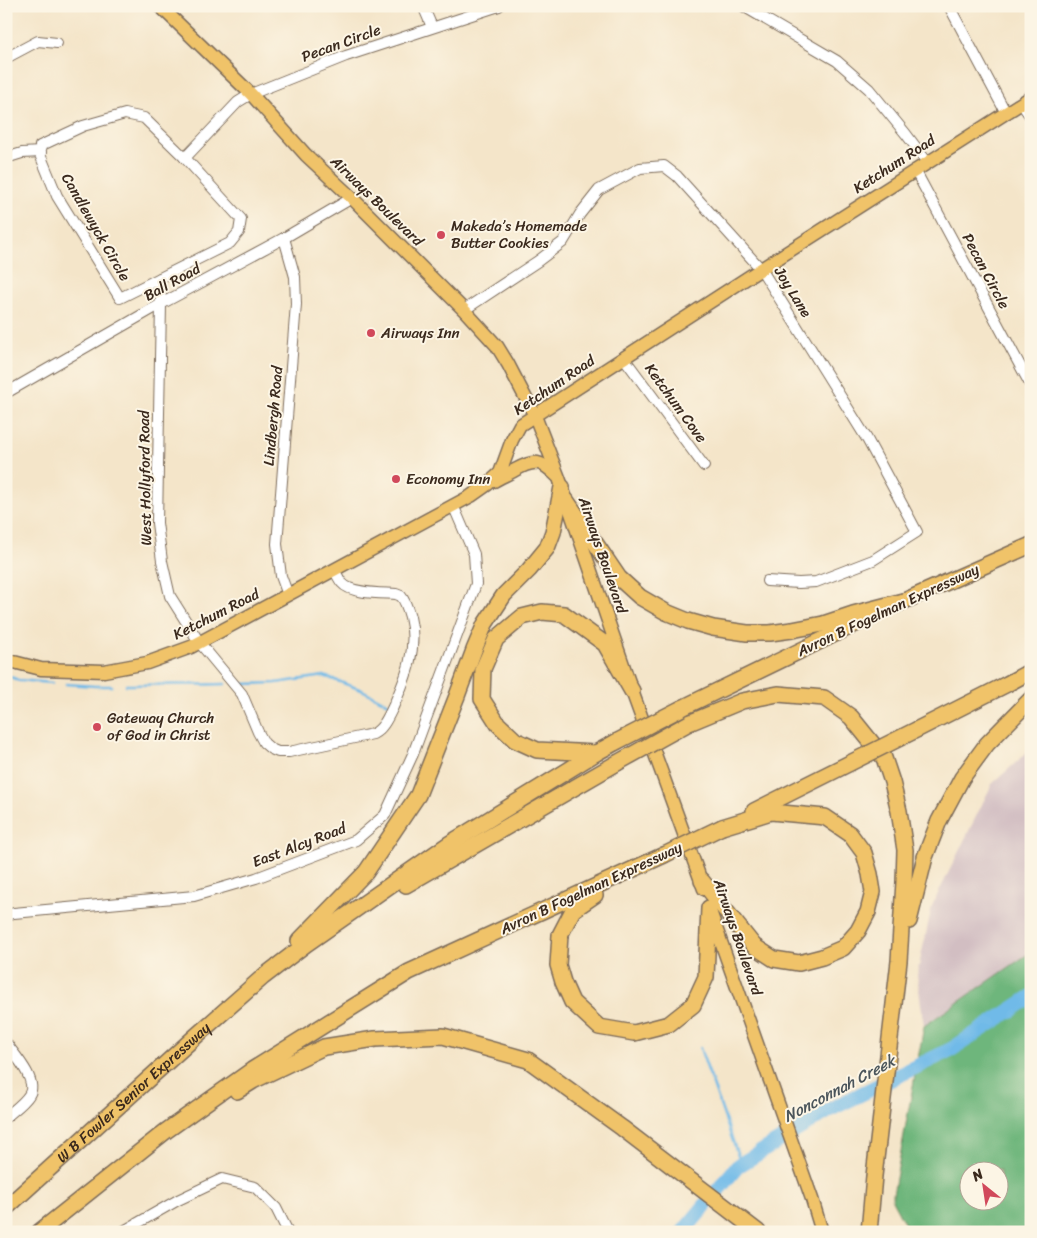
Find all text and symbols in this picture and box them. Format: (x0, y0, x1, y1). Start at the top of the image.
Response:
street label: Pecan Circle (298, 17, 385, 69)
street label: Ketchum Road (847, 127, 941, 201)
street label: Airways Boulevard (323, 149, 431, 253)
street label: Candlewyck Circle (54, 168, 138, 286)
place label: Makeda’s Homemade Butter Cookies (451, 213, 587, 256)
street label: Pecan Circle (955, 228, 1017, 314)
marker: Makeda’s Homemade Butter Cookies (435, 229, 447, 241)
street label: Ball Road (139, 255, 206, 308)
street label: Joy Lane (767, 260, 819, 323)
place label: Airways Inn (380, 320, 460, 346)
marker: Airways Inn (365, 327, 377, 339)
street label: Ketchum Road (508, 347, 601, 422)
street label: Ketchum Cove (638, 357, 714, 449)
street label: Lindbergh Road (256, 364, 290, 467)
street label: West Hollyford Road (131, 409, 159, 546)
place label: Economy Inn (406, 466, 491, 492)
marker: Economy Inn (390, 473, 402, 485)
street label: Airways Boulevard (571, 492, 636, 618)
street label: Avron B Fogelman Expressway (792, 556, 984, 664)
street label: Ketchum Road (168, 581, 265, 647)
place label: Gateway Church of God in Christ (107, 705, 215, 748)
marker: Gateway Church of God in Christ (91, 721, 103, 733)
street label: East Alcy Road (248, 815, 351, 875)
street label: Avron B Fogelman Expressway (495, 834, 687, 942)
street label: Airways Boulevard (706, 874, 771, 1000)
street label: W B Fowler Senior Expressway (51, 1016, 217, 1169)
water label: Nonconnah Creek (778, 1046, 903, 1130)
north arrow (960, 1160, 1010, 1210)
text: N (966, 1162, 988, 1189)

